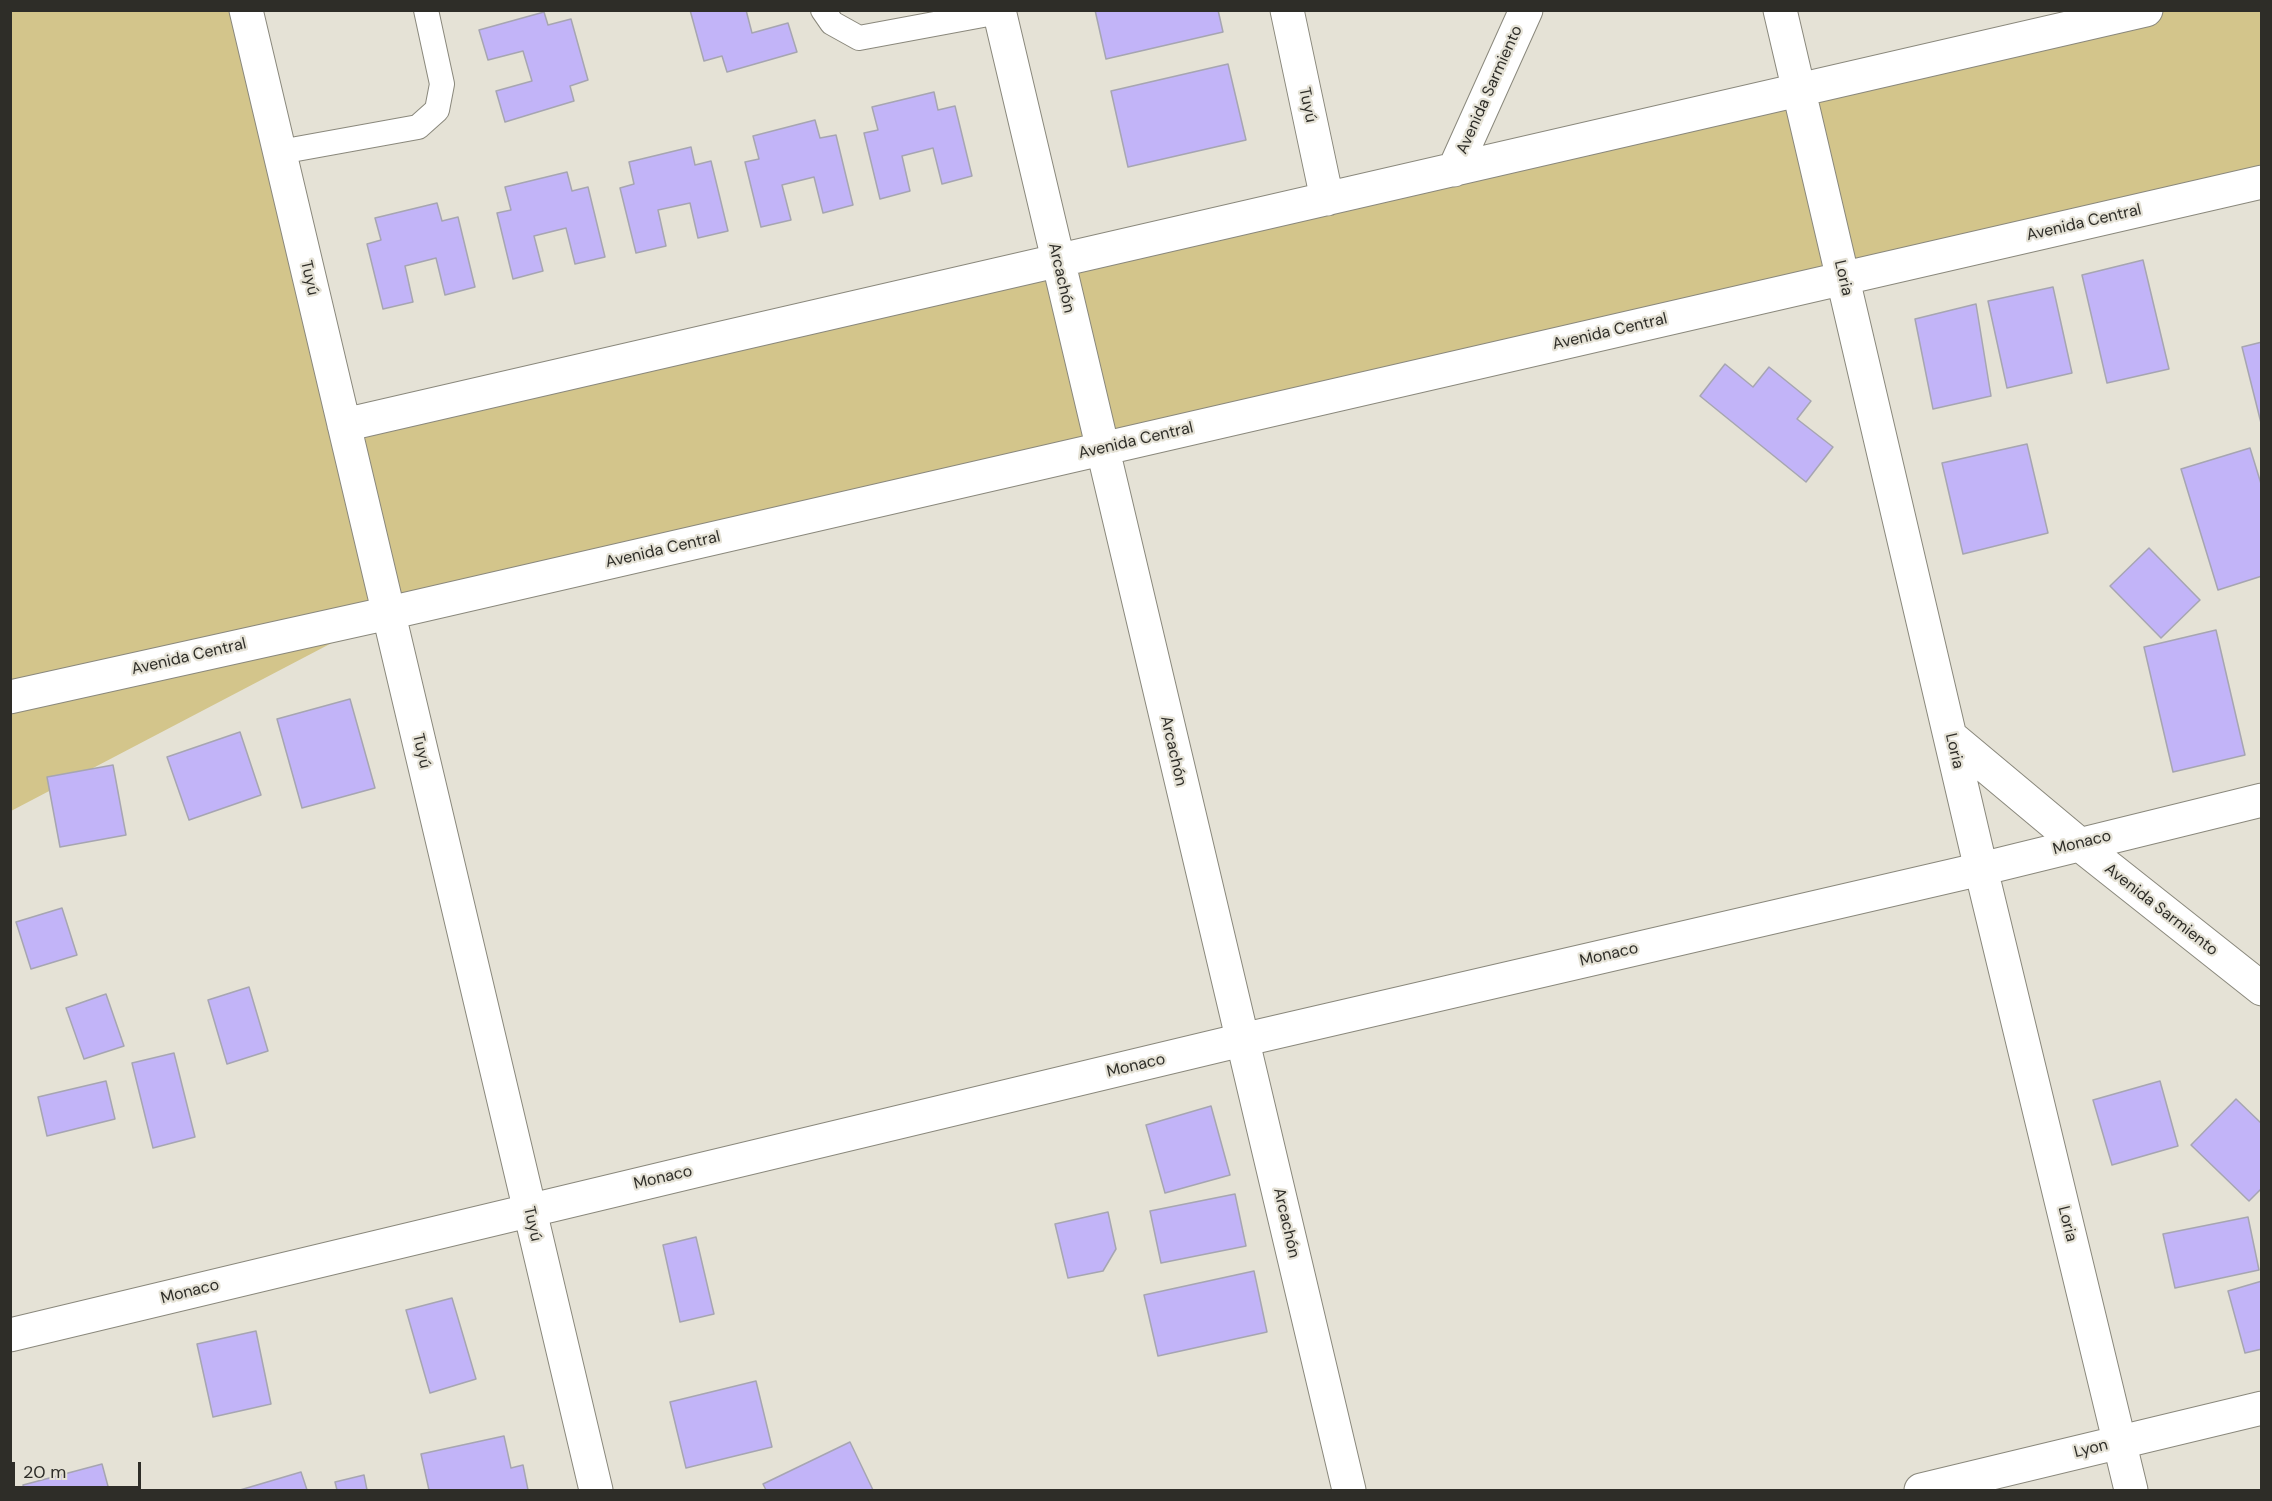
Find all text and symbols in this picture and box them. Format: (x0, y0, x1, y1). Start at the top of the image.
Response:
street label: Avenida Sarmiento (1453, 23, 1527, 157)
street label: Tuyú (1294, 86, 1320, 124)
street label: Avenida Central (2025, 200, 2143, 246)
street label: Arcachón (1044, 241, 1078, 315)
street label: Loria (1830, 258, 1856, 298)
street label: Tuyú (296, 259, 322, 297)
street label: Avenida Central (1551, 309, 1669, 355)
street label: Avenida Central (1077, 418, 1195, 464)
street label: Avenida Central (604, 527, 722, 573)
street label: Avenida Central (130, 634, 248, 680)
street label: Arcachón (1156, 714, 1190, 788)
street label: Loria (1941, 731, 1967, 771)
street label: Tuyú (408, 732, 434, 770)
street label: Monaco (2051, 826, 2113, 860)
street label: Avenida Sarmiento (2100, 860, 2222, 960)
street label: Monaco (1578, 939, 1640, 971)
street label: Monaco (1105, 1050, 1167, 1082)
street label: Monaco (632, 1162, 694, 1194)
street label: Arcachón (1269, 1186, 1303, 1260)
street label: Loria (2053, 1204, 2081, 1244)
street label: Tuyú (519, 1205, 545, 1243)
street label: Monaco (159, 1275, 221, 1309)
street label: Lyon (2072, 1436, 2110, 1462)
scale bar (15, 1450, 144, 1488)
text: 20 m (23, 1460, 66, 1484)

